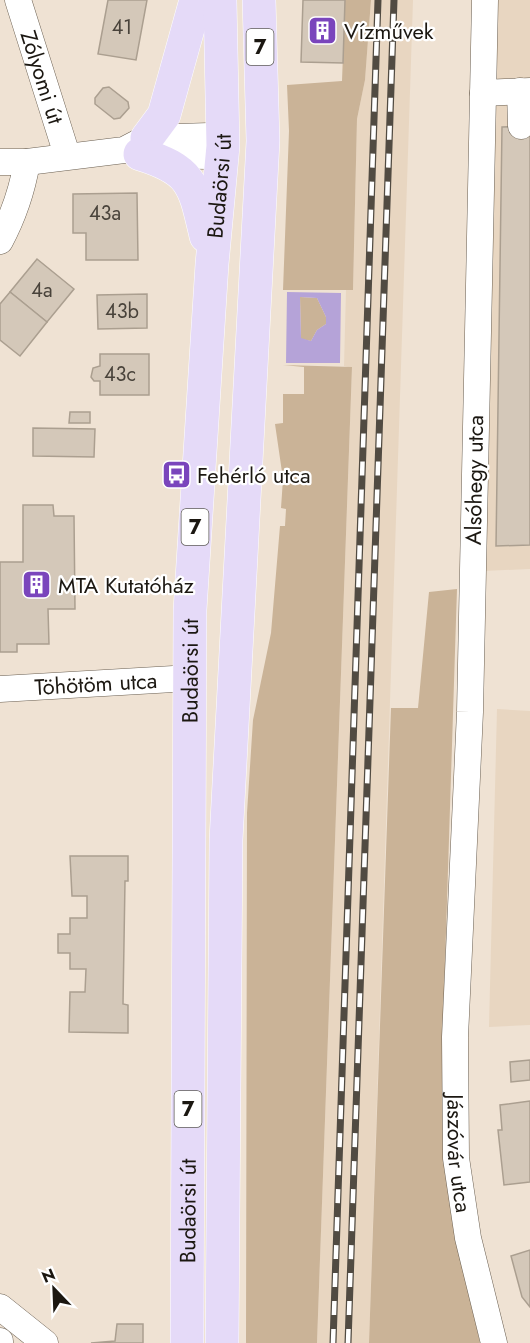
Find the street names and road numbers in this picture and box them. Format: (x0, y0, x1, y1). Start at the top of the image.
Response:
street label: Zólyomi út (13, 27, 72, 129)
road number: 7 (246, 29, 274, 65)
street label: Budaörsi út (198, 133, 239, 240)
street label: Alsóhegy utca (457, 415, 491, 545)
road number: 7 (182, 509, 208, 545)
street label: Budaörsi út (174, 618, 206, 723)
street label: Töhötöm utca (34, 664, 158, 703)
road number: 7 (174, 1091, 201, 1127)
street label: Jászóvár utca (439, 1091, 480, 1215)
street label: Budaörsi út (171, 1158, 204, 1263)

